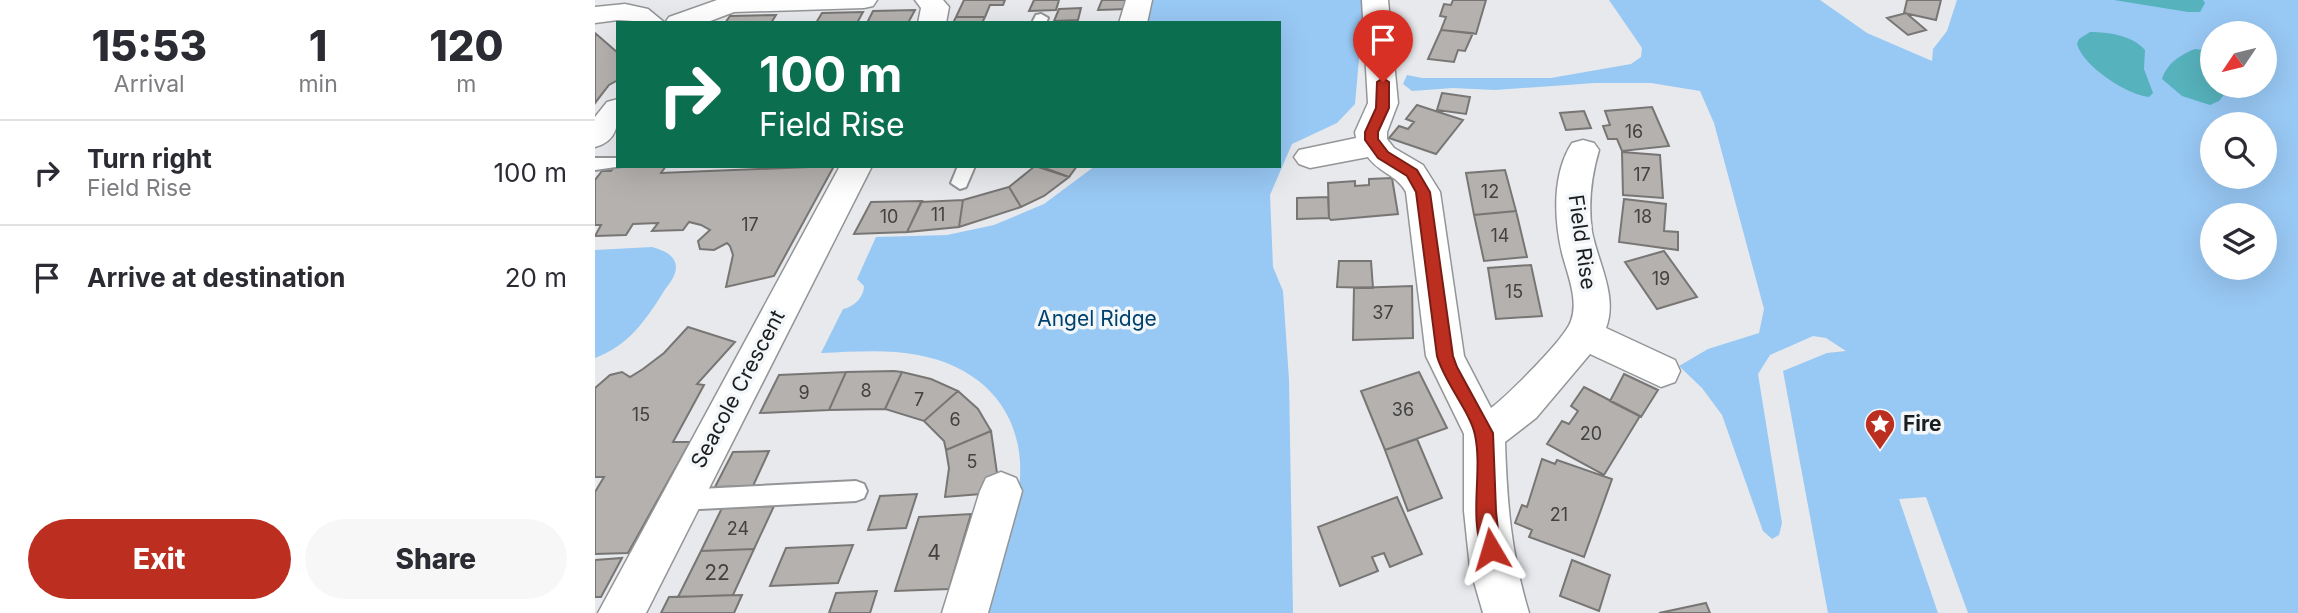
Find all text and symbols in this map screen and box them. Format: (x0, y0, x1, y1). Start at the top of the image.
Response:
pin (1353, 10, 1413, 82)
text: 15:53 (91, 20, 207, 71)
text: 1 (309, 20, 327, 71)
text: 120 (429, 20, 504, 71)
icon: arrive (1364, 21, 1402, 59)
north arrow (2200, 21, 2277, 98)
map controls (2200, 21, 2277, 280)
text: 100 m (759, 45, 903, 104)
icon: right (644, 49, 735, 140)
text: Arrival (114, 70, 185, 98)
text: min (298, 70, 338, 98)
text: m (456, 70, 476, 98)
text: Field Rise (759, 105, 905, 144)
button: search (2200, 112, 2277, 189)
house number: 16 (1625, 121, 1643, 142)
text: Turn right (87, 143, 212, 174)
icon: right (28, 154, 66, 192)
text: 100 m (494, 157, 567, 188)
house number: 17 (1633, 164, 1651, 185)
text: Field Rise (87, 174, 192, 202)
house number: 12 (1481, 181, 1499, 202)
street label: Field Rise (1563, 193, 1602, 291)
button: layers (2200, 203, 2277, 280)
house number: 11 (931, 204, 945, 225)
house number: 10 (880, 206, 898, 227)
house number: 18 (1634, 206, 1652, 227)
house number: 17 (741, 214, 759, 235)
house number: 14 (1491, 225, 1509, 246)
icon: arrive (28, 259, 66, 297)
text: Arrive at destination (87, 262, 346, 293)
text: 20 m (505, 262, 567, 293)
house number: 19 (1652, 268, 1670, 289)
house number: 15 (1505, 281, 1523, 302)
house number: 37 (1372, 302, 1394, 323)
street label: Seacole Crescent (685, 305, 790, 472)
park label: Angel Ridge (1037, 306, 1157, 331)
house number: 8 (860, 380, 872, 401)
house number: 9 (798, 382, 810, 403)
house number: 7 (914, 389, 924, 410)
house number: 36 (1392, 399, 1414, 420)
house number: 15 (632, 404, 650, 425)
place icon: Fire (1863, 407, 1897, 451)
house number: 6 (949, 409, 961, 430)
place label: Fire (1903, 411, 1942, 436)
house number: 20 (1580, 423, 1602, 444)
house number: 5 (967, 451, 977, 472)
house number: 21 (1550, 504, 1568, 525)
position arrow (1454, 512, 1528, 586)
house number: 24 (727, 518, 749, 539)
button: Exit (28, 519, 291, 599)
button: Share (305, 519, 567, 599)
house number: 4 (927, 540, 941, 565)
house number: 22 (704, 560, 730, 585)

